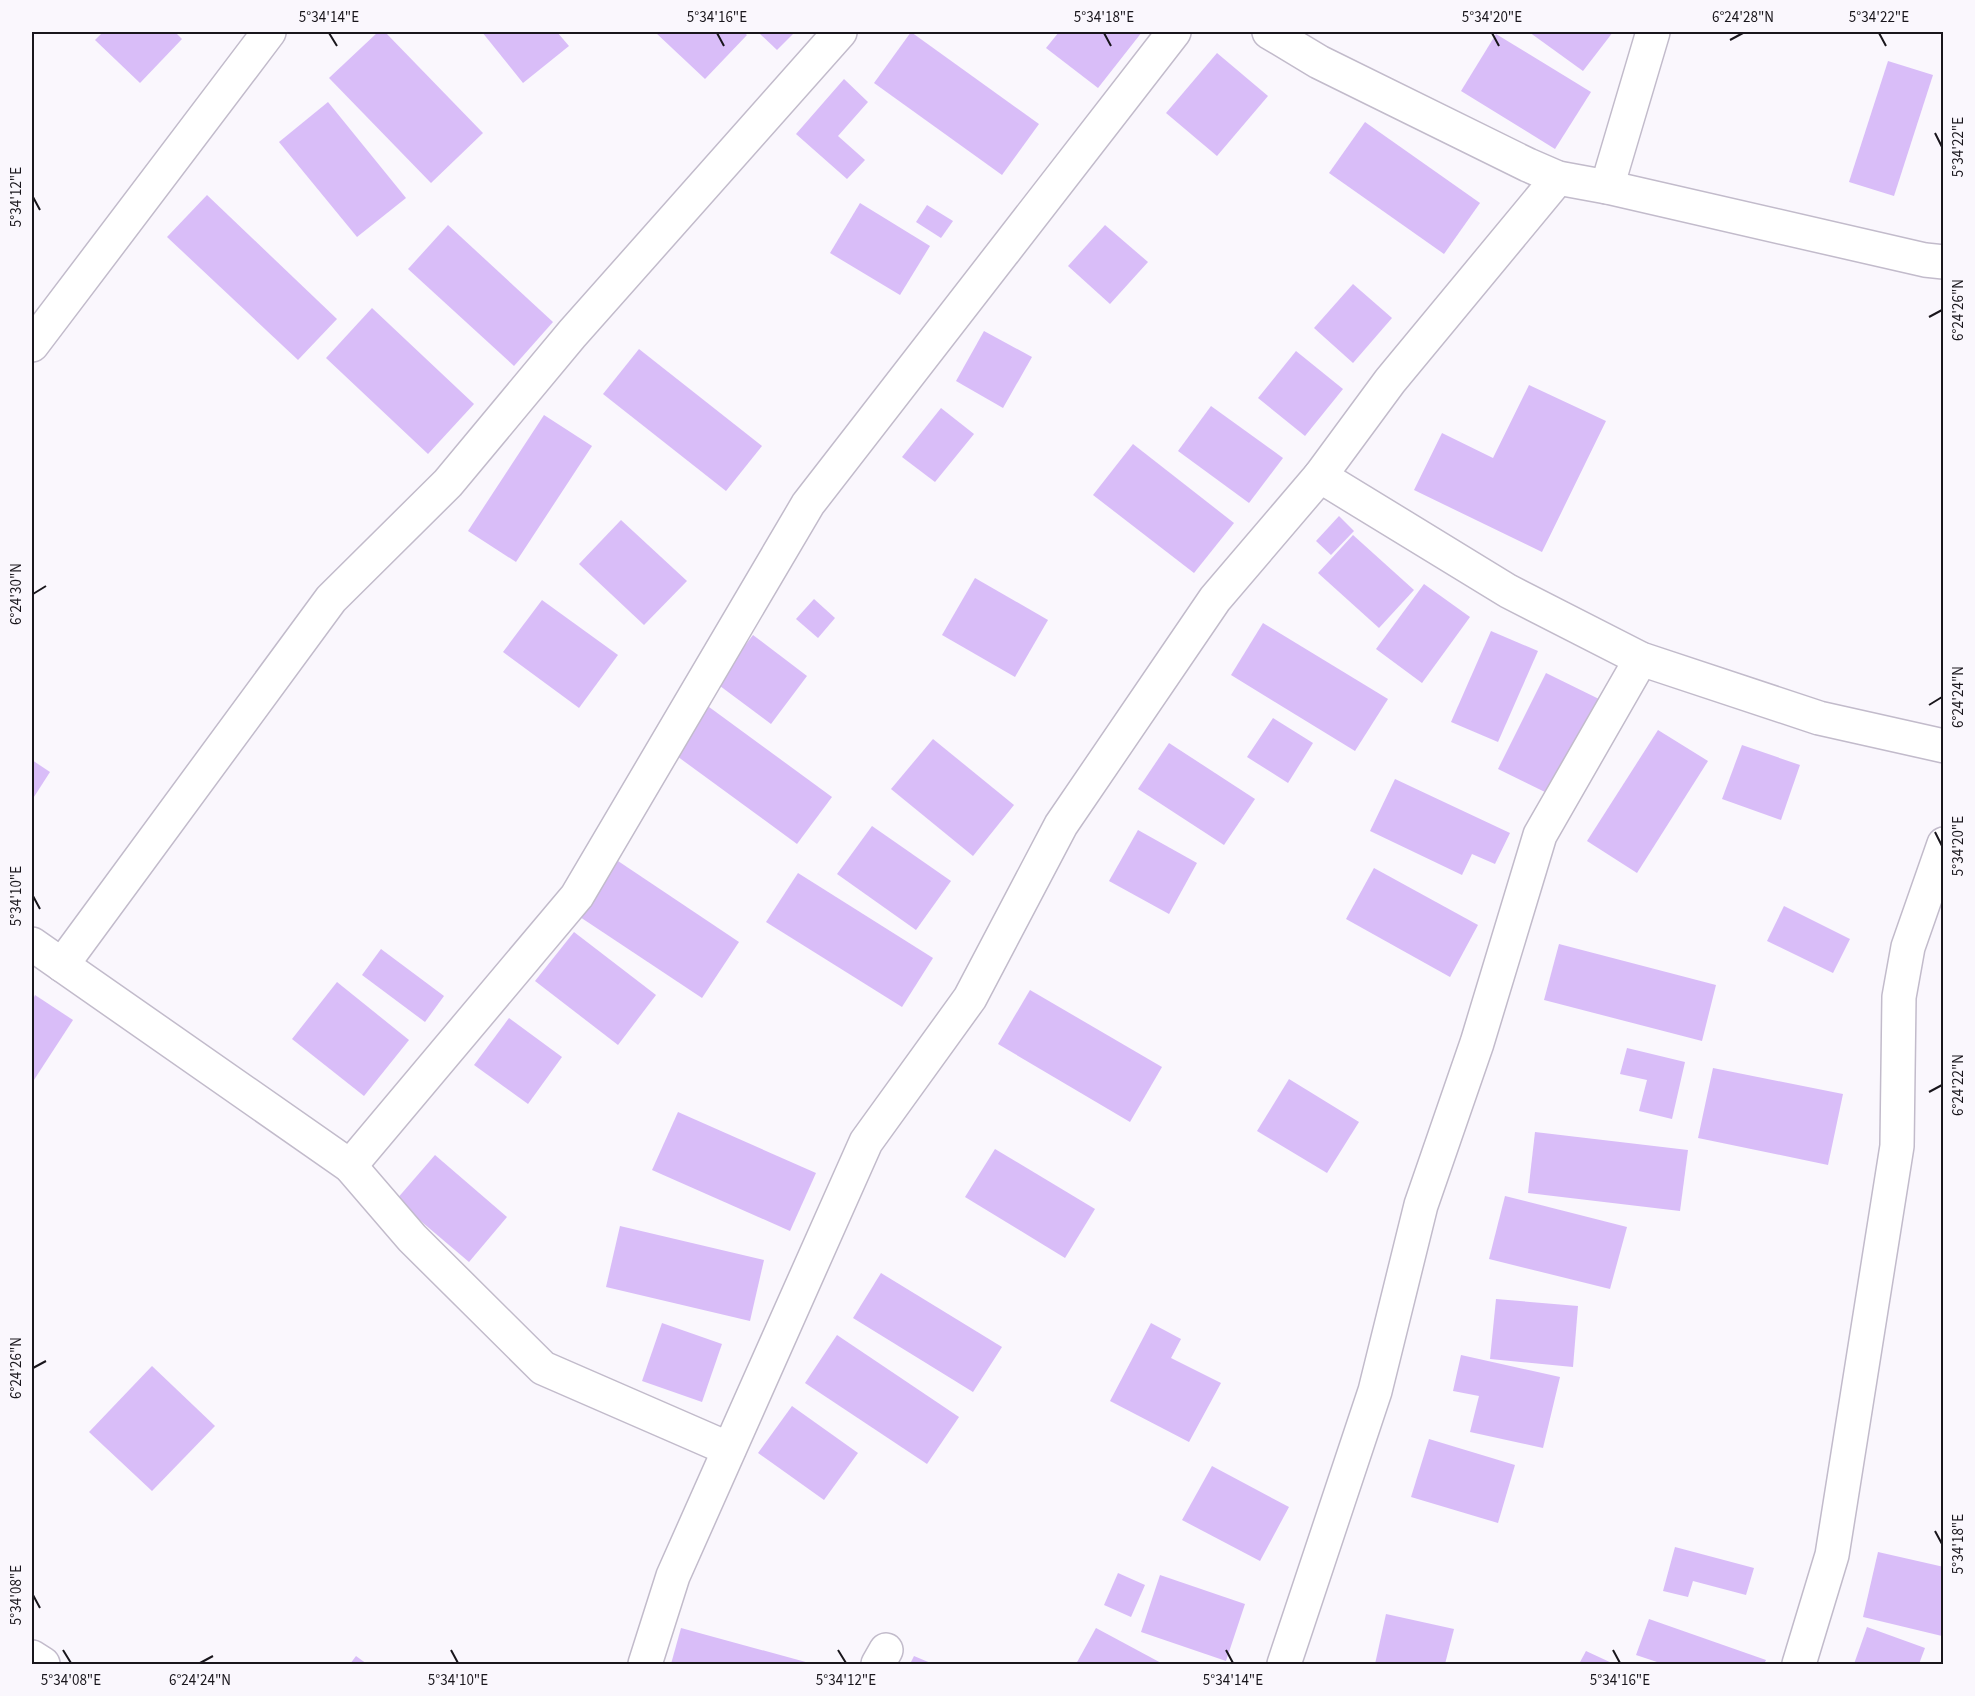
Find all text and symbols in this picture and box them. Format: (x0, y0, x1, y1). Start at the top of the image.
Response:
text: 5°34'14"E (299, 7, 359, 28)
text: 5°34'16"E (687, 7, 747, 28)
text: 5°34'18"E (1074, 7, 1134, 28)
text: 5°34'20"E (1462, 7, 1522, 28)
text: 6°24'28"N (1712, 7, 1774, 28)
text: 5°34'22"E (1849, 7, 1909, 28)
text: 5°34'22"E (1948, 117, 1969, 177)
text: 5°34'12"E (6, 167, 27, 227)
text: 6°24'26"N (1948, 279, 1969, 341)
text: 6°24'30"N (6, 563, 27, 625)
text: 6°24'24"N (1948, 666, 1969, 728)
text: 5°34'20"E (1948, 816, 1969, 876)
text: 5°34'10"E (6, 866, 27, 926)
text: 6°24'22"N (1948, 1054, 1969, 1116)
text: 6°24'26"N (6, 1337, 27, 1399)
text: 5°34'18"E (1948, 1514, 1969, 1574)
text: 5°34'08"E (6, 1565, 27, 1625)
text: 5°34'08"E (41, 1670, 101, 1691)
text: 6°24'24"N (169, 1670, 231, 1691)
text: 5°34'10"E (428, 1670, 488, 1691)
text: 5°34'12"E (816, 1670, 876, 1691)
text: 5°34'14"E (1203, 1670, 1263, 1691)
text: 5°34'16"E (1590, 1670, 1650, 1691)

